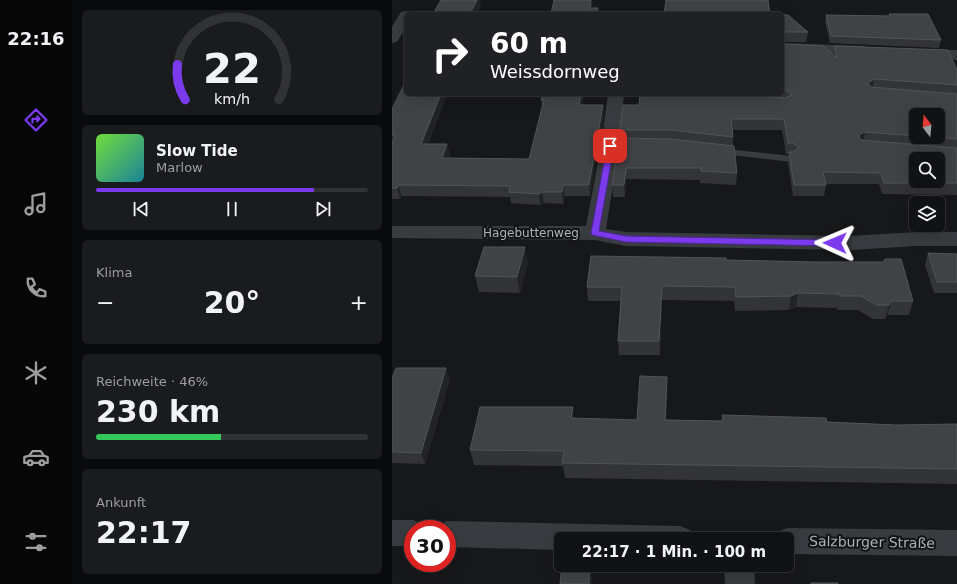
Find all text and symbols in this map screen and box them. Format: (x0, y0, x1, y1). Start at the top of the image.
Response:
text: 60 m (490, 27, 568, 60)
text: 22:16 (7, 28, 65, 49)
icon: right (424, 28, 476, 80)
text: 22 (203, 44, 261, 93)
text: Weissdornweg (490, 61, 620, 82)
text: km/h (214, 91, 250, 107)
icon: directions (22, 106, 50, 134)
north arrow (909, 108, 945, 144)
map controls (909, 108, 945, 232)
pin (593, 129, 627, 163)
icon: arrive (599, 135, 621, 157)
text: Slow Tide (156, 142, 238, 160)
button: search (909, 152, 945, 188)
text: Marlow (156, 160, 203, 175)
icon: music (22, 190, 50, 218)
button: layers (909, 196, 945, 232)
icon: previous (130, 198, 152, 220)
icon: pause (221, 198, 243, 220)
icon: next (312, 198, 334, 220)
position arrow (814, 222, 856, 264)
street label: Hagebuttenweg (483, 226, 579, 240)
text: Klima (96, 265, 132, 280)
icon: phone (22, 274, 50, 302)
text: 20° (204, 285, 260, 320)
text: − (96, 290, 114, 315)
text: + (350, 290, 368, 315)
icon: climate (22, 359, 50, 387)
text: Reichweite · 46% (96, 374, 208, 389)
text: 230 km (96, 394, 220, 429)
icon: car (22, 443, 50, 471)
text: Ankunft (96, 495, 146, 510)
text: 22:17 (96, 515, 192, 550)
speed limit sign: 30 (404, 520, 456, 572)
icon: filters (22, 528, 50, 556)
street label: Salzburger Straße (809, 533, 935, 551)
text: 22:17 · 1 Min. · 100 m (582, 543, 766, 561)

